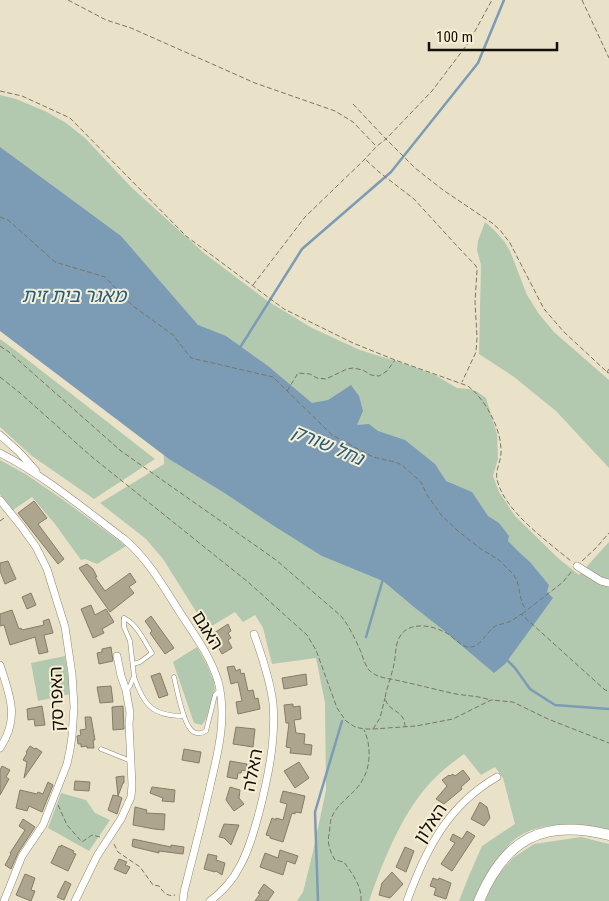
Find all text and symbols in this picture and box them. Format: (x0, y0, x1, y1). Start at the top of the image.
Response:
scale bar (429, 20, 556, 52)
text: 100 m (436, 28, 473, 46)
water label: מאגר בית זית (22, 284, 127, 307)
water label: נחל שורק (289, 420, 369, 471)
street label: האגם (188, 607, 228, 653)
street label: האפרסק (44, 666, 68, 732)
street label: האלה (238, 747, 266, 793)
street label: האלון (409, 799, 451, 847)

